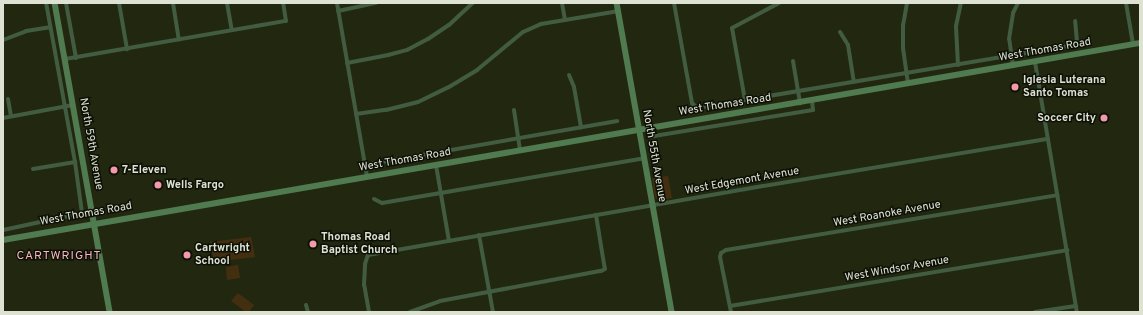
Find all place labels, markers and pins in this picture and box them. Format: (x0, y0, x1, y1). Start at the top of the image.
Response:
place label: Iglesia Luterana Santo Tomas (1023, 74, 1106, 100)
marker: Iglesia Luterana Santo Tomas (1010, 82, 1020, 92)
place label: Soccer City (1037, 111, 1096, 125)
marker: Soccer City (1099, 113, 1109, 123)
place label: 7-Eleven (122, 163, 166, 177)
marker: 7-Eleven (109, 165, 119, 175)
place label: Wells Fargo (166, 178, 224, 192)
marker: Wells Fargo (153, 180, 163, 190)
place label: Thomas Road Baptist Church (321, 231, 397, 257)
marker: Thomas Road Baptist Church (308, 239, 318, 249)
place label: Cartwright School (195, 242, 250, 268)
marker: Cartwright School (182, 250, 192, 260)

